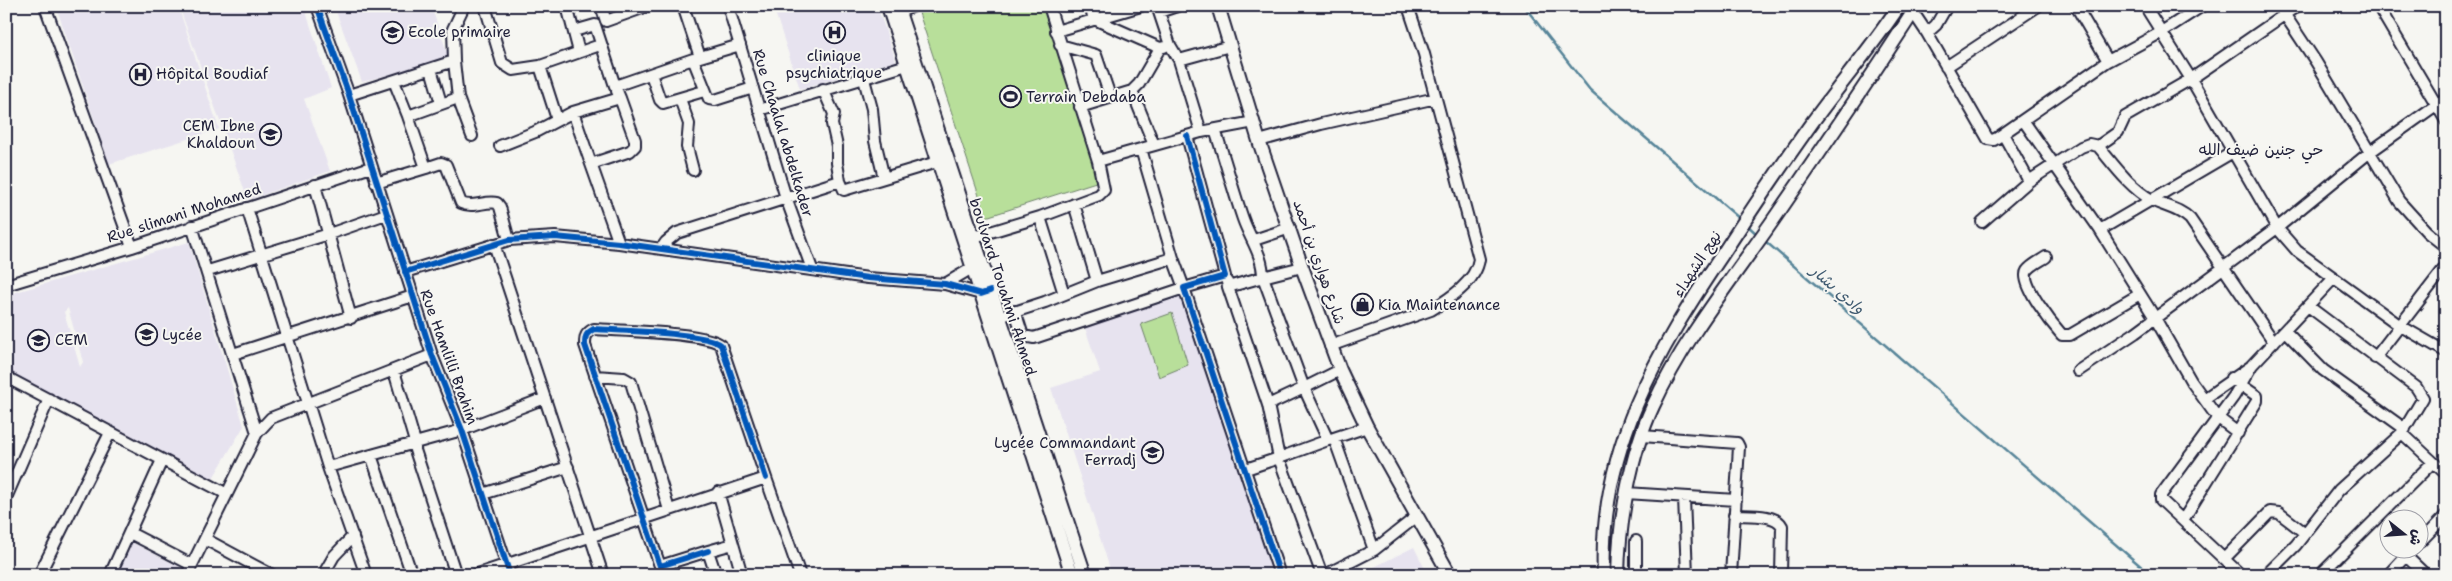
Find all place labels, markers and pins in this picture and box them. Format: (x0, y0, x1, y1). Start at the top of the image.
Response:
school or university icon: Ecole primaire (380, 20, 404, 44)
hospital icon: clinique psychiatrique (822, 21, 846, 45)
place label: Ecole primaire (408, 22, 511, 42)
place label: clinique psychiatrique (786, 46, 882, 83)
hospital icon: Hôpital Boudiaf (128, 62, 152, 86)
place label: Hôpital Boudiaf (156, 64, 269, 84)
sports icon: Terrain Debdaba (998, 85, 1022, 109)
place label: Terrain Debdaba (1026, 87, 1146, 107)
place label: CEM Ibne Khaldoun (183, 116, 255, 153)
school or university icon: CEM Ibne Khaldoun (259, 123, 283, 147)
shop icon: Kia Maintenance (1350, 293, 1374, 317)
place label: Kia Maintenance (1378, 295, 1501, 315)
school or university icon: Lycée (134, 323, 158, 347)
place label: Lycée (162, 325, 202, 345)
school or university icon: CEM (27, 328, 51, 352)
place label: CEM (55, 330, 88, 350)
place label: Lycée Commandant Ferradj (994, 433, 1136, 470)
school or university icon: Lycée Commandant Ferradj (1140, 440, 1164, 464)

